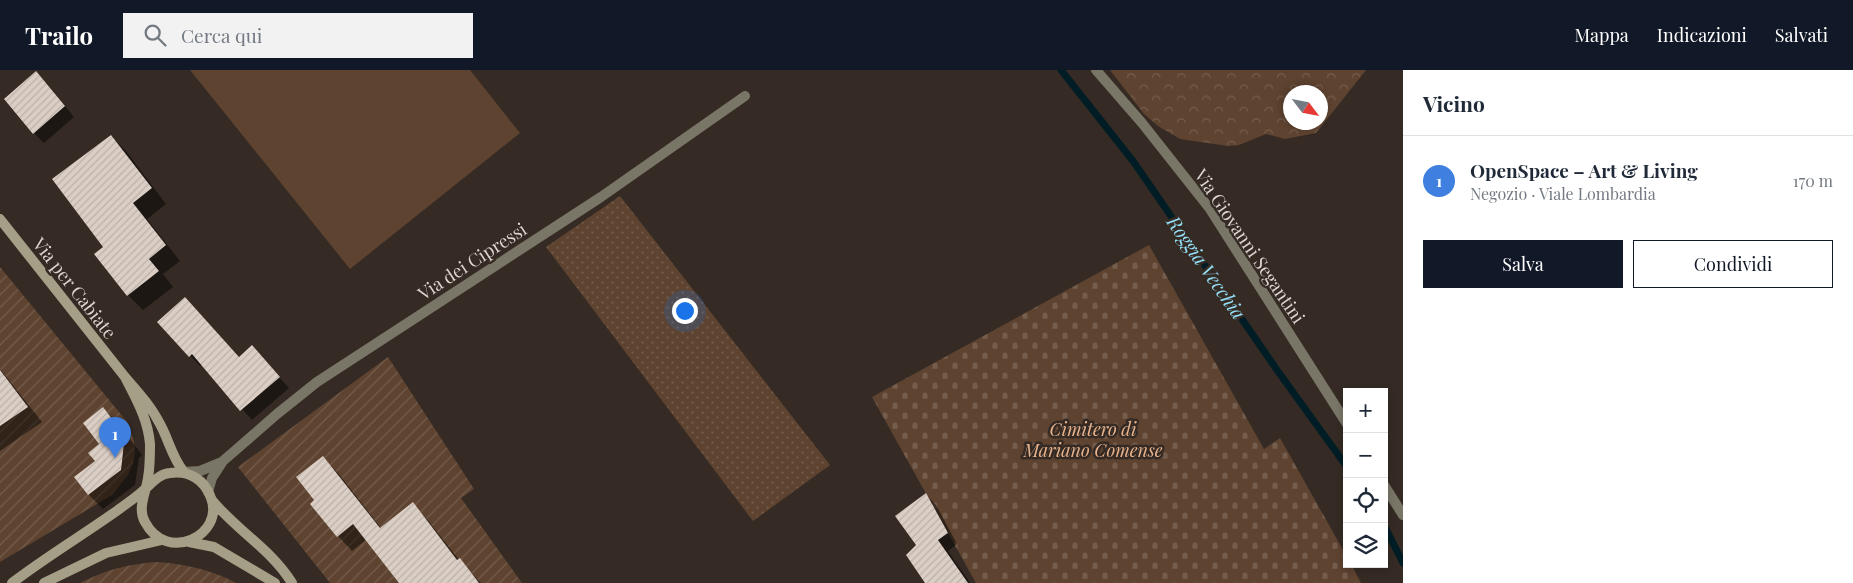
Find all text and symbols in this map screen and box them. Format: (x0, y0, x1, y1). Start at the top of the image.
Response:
search box (123, 13, 473, 58)
text: Trailo (25, 19, 93, 51)
icon: search (141, 21, 169, 49)
text: Cerca qui (181, 22, 262, 48)
text: Mappa (1574, 23, 1629, 47)
text: Indicazioni (1657, 23, 1747, 47)
text: Salvati (1775, 23, 1828, 47)
north arrow (1283, 85, 1328, 130)
text: Vicino (1423, 89, 1485, 117)
text: OpenSpace – Art & Living (1470, 157, 1698, 183)
street label: Via Giovanni Segantini (1189, 163, 1311, 328)
text: 1 (1436, 170, 1442, 191)
text: 170 m (1793, 170, 1833, 191)
text: Negozio · Viale Lombardia (1470, 183, 1656, 204)
water label: Roggia Vecchia (1161, 209, 1252, 324)
street label: Via dei Cipressi (412, 217, 531, 306)
street label: Via per Cabiate (27, 232, 122, 344)
button: Salva (1423, 240, 1623, 288)
button: Condividi (1633, 240, 1833, 288)
your location (672, 298, 698, 324)
map controls (1343, 388, 1388, 568)
button: + (1343, 388, 1388, 433)
pin: 1 (99, 417, 131, 458)
park label: Cimitero di Mariano Comense (1022, 417, 1163, 462)
button: − (1343, 433, 1388, 478)
button: locate (1343, 478, 1388, 523)
button: layers (1343, 523, 1388, 568)

